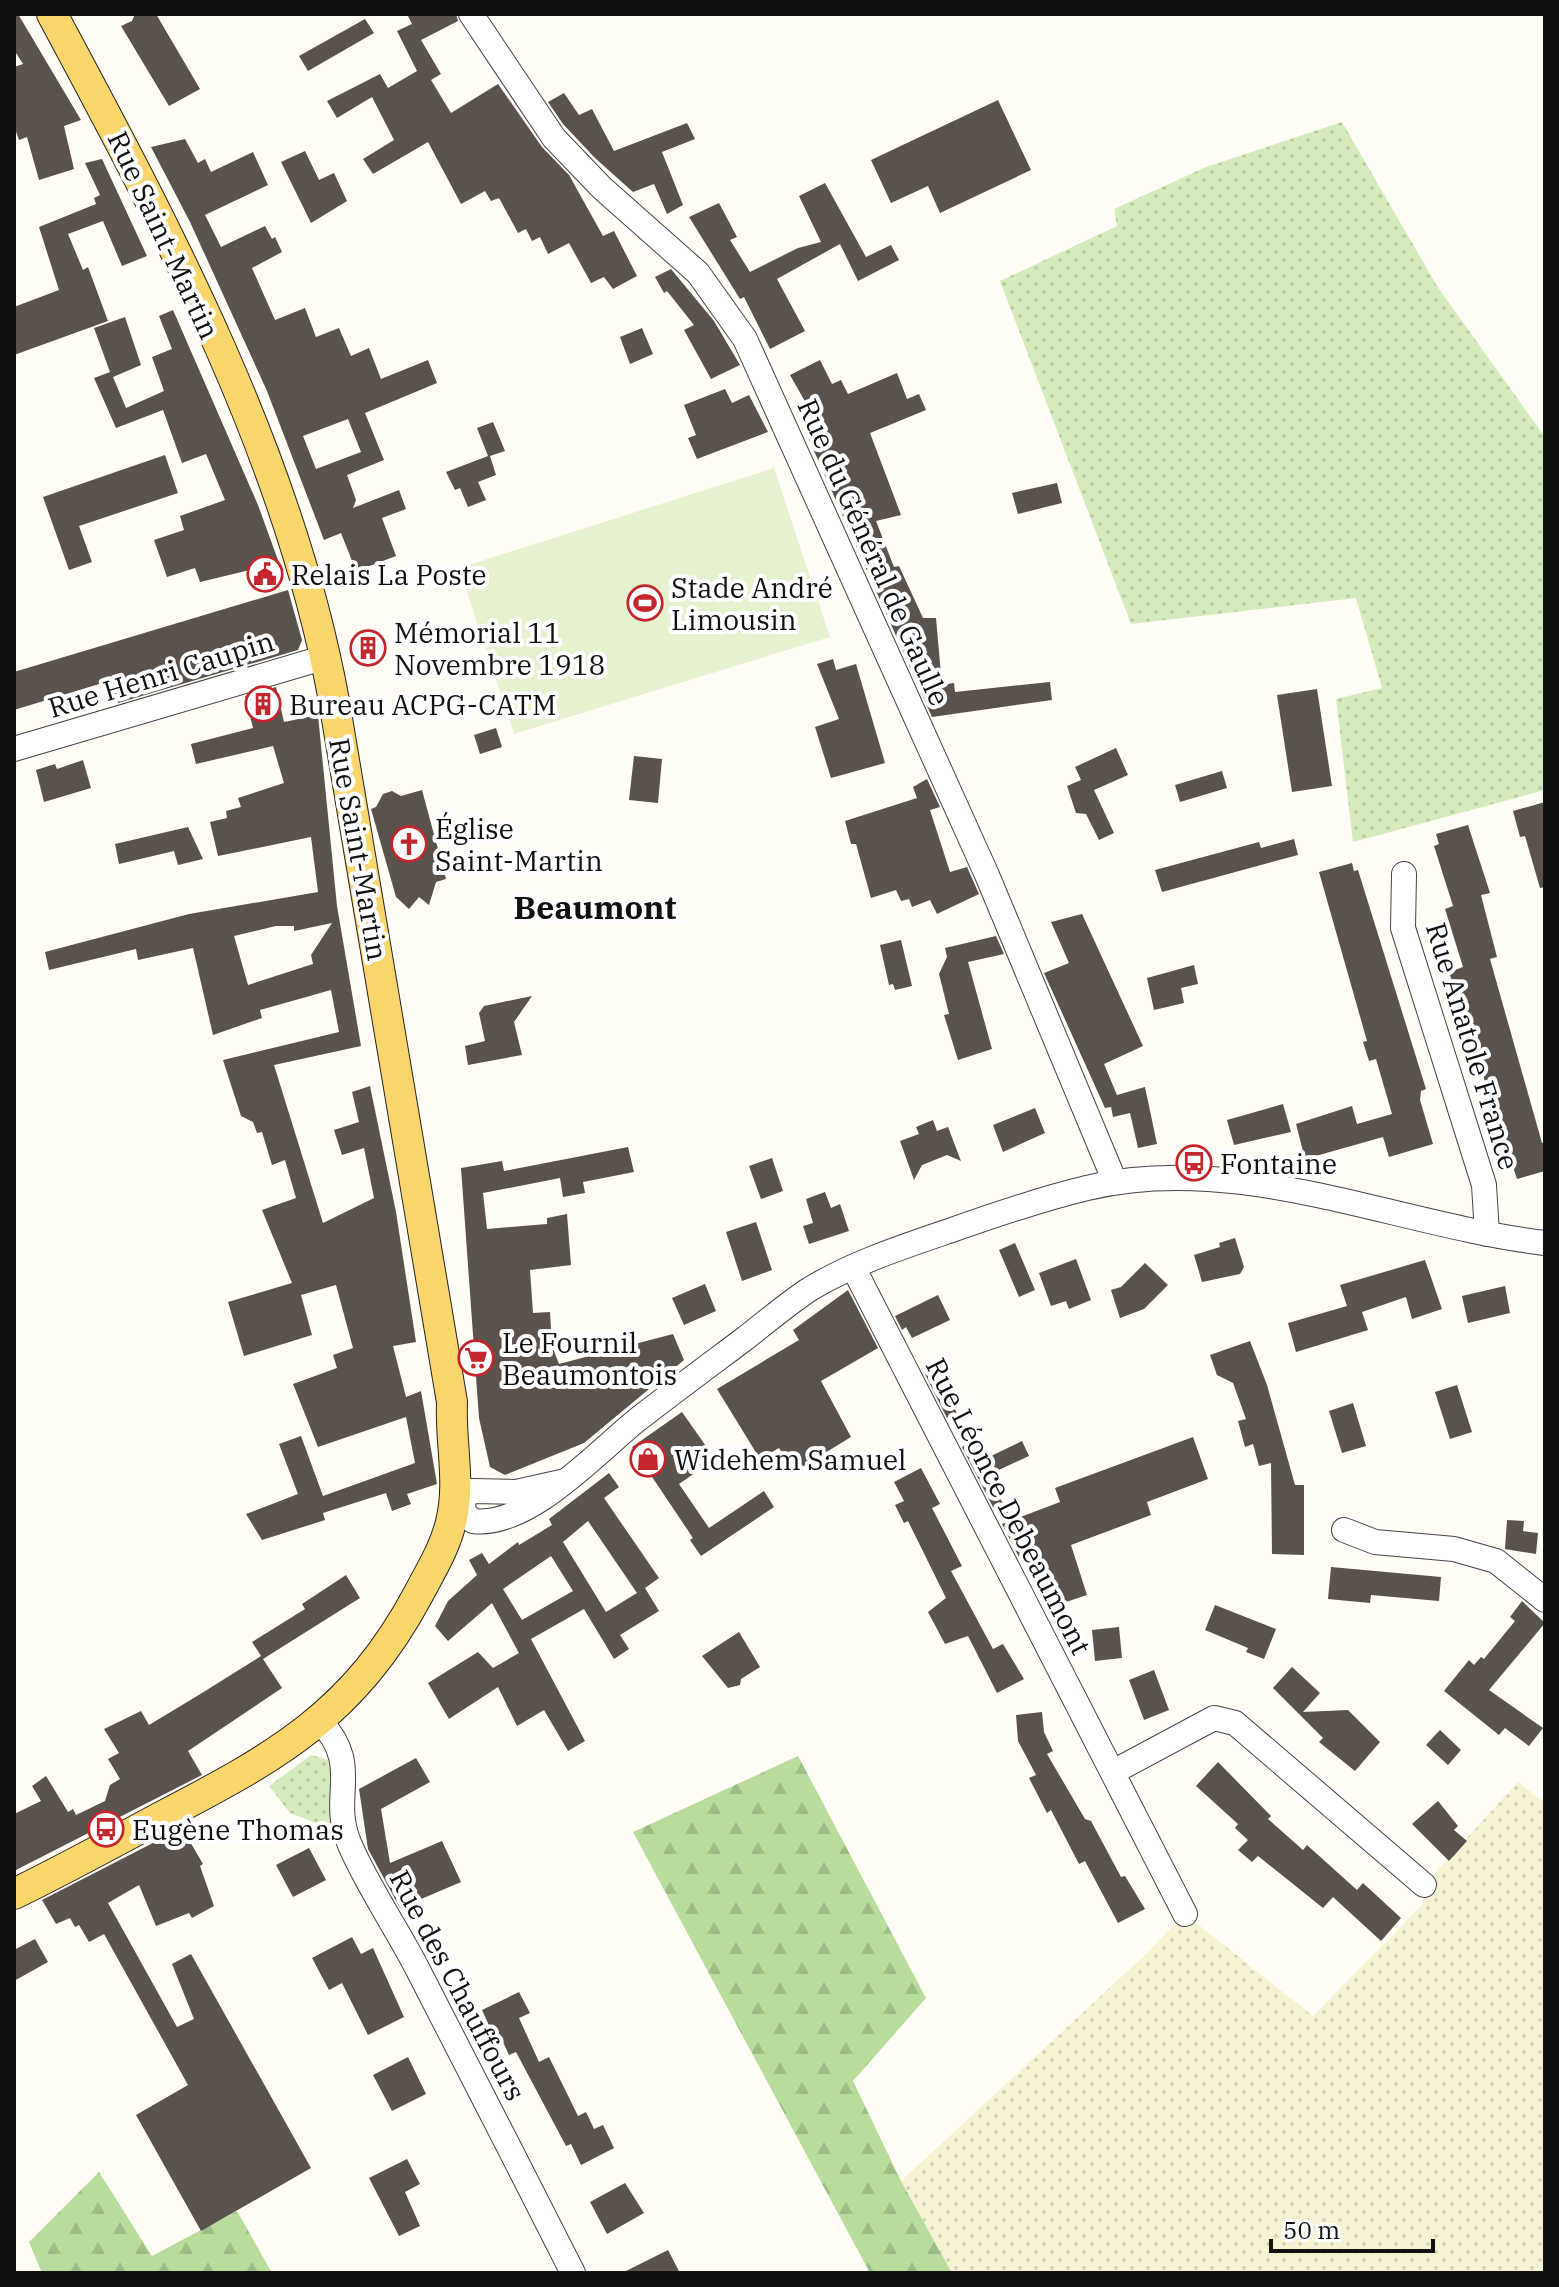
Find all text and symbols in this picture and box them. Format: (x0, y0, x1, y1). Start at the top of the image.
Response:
street label: Rue Saint-Martin (100, 125, 228, 345)
street label: Rue du Général de Gaulle (790, 393, 958, 711)
public building icon: Relais La Poste (246, 555, 284, 593)
place label: Relais La Poste (291, 556, 487, 593)
place label: Stade André Limousin (671, 569, 833, 638)
sports icon: Stade André Limousin (626, 584, 664, 622)
place label: Mémorial 11 Novembre 1918 (394, 614, 605, 683)
street label: Rue Henri Caupin (44, 622, 278, 726)
building icon: Mémorial 11 Novembre 1918 (349, 629, 387, 667)
building icon: Bureau ACPG-CATM (244, 685, 282, 723)
place label: Bureau ACPG-CATM (289, 686, 556, 723)
street label: Rue Saint-Martin (321, 735, 397, 963)
place label: Église Saint-Martin (435, 810, 603, 879)
church icon: Église Saint-Martin (390, 825, 428, 863)
district label: Beaumont (514, 886, 676, 928)
street label: Rue Anatole France (1418, 918, 1528, 1174)
bus stop icon: Fontaine (1175, 1144, 1213, 1182)
place label: Fontaine (1220, 1145, 1337, 1182)
place label: Le Fournil Beaumontois (502, 1324, 677, 1393)
supermarket icon: Le Fournil Beaumontois (457, 1339, 495, 1377)
street label: Rue Léonce Debeaumont (918, 1351, 1100, 1661)
shop icon: Widehem Samuel (629, 1440, 667, 1478)
place label: Widehem Samuel (674, 1441, 906, 1478)
bus stop icon: Eugène Thomas (87, 1810, 125, 1848)
place label: Eugène Thomas (132, 1811, 344, 1848)
street label: Rue des Chauffours (382, 1863, 534, 2107)
scale bar (1271, 2203, 1433, 2253)
text: 50 m (1283, 2214, 1340, 2246)

